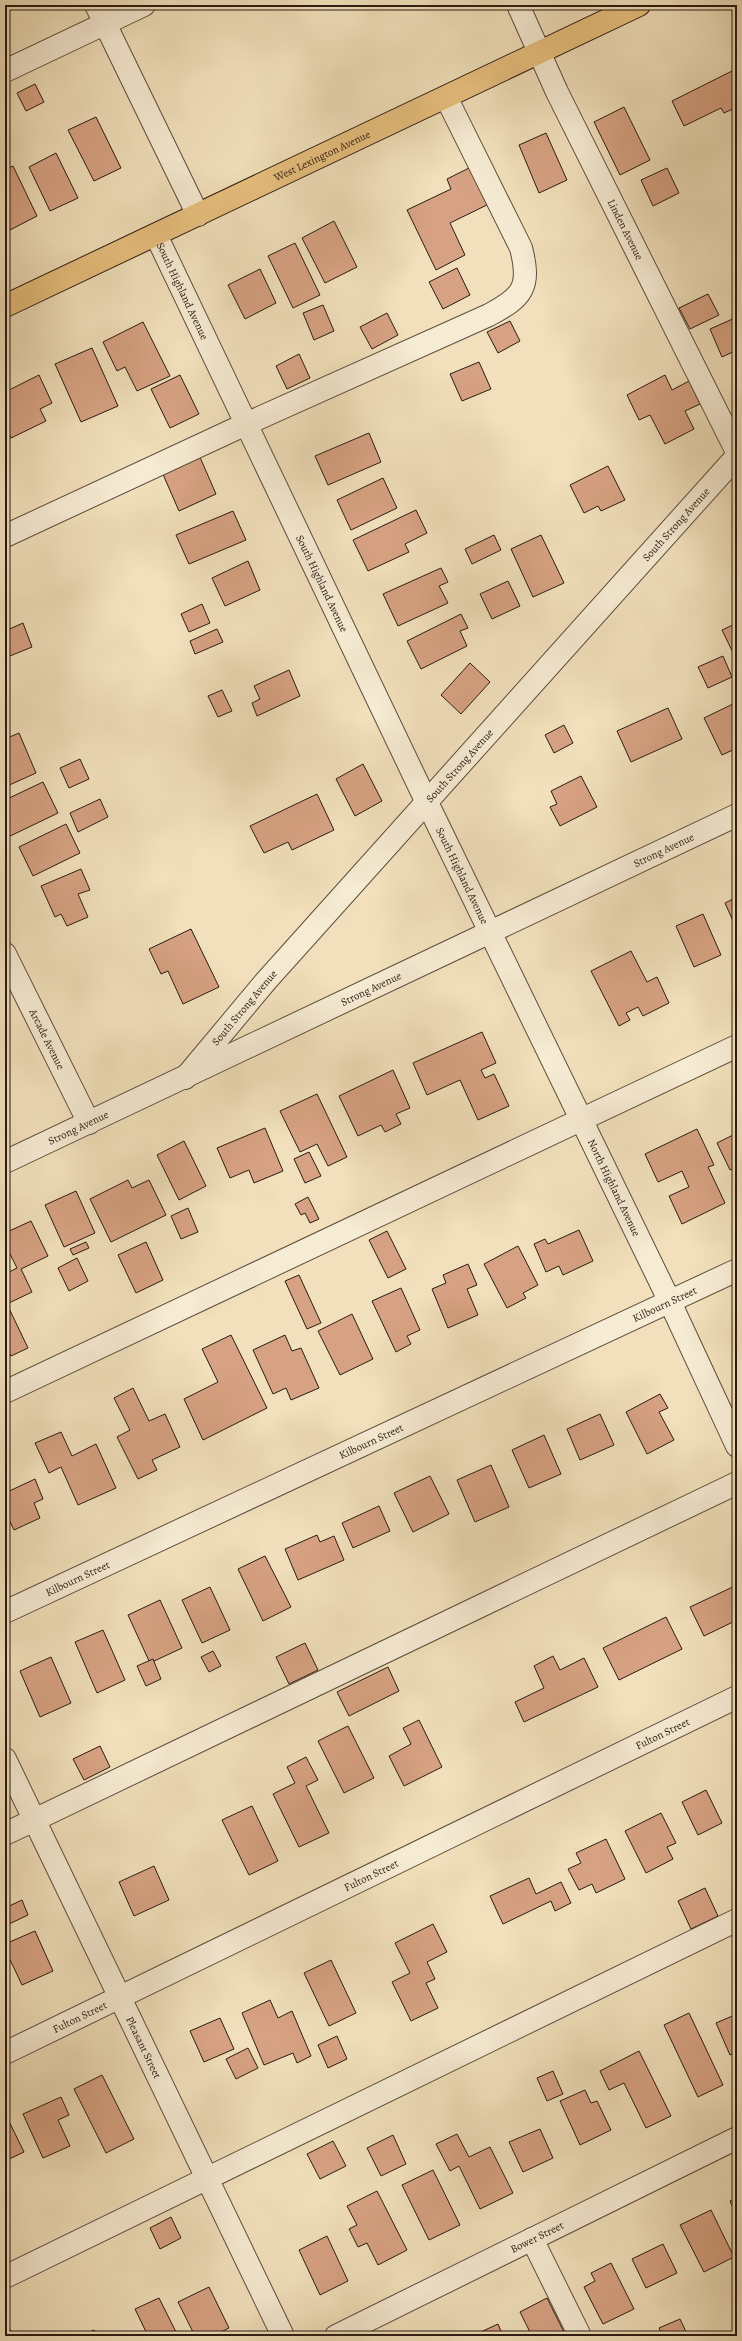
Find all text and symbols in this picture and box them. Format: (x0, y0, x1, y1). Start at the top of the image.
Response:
street label: West Lexington Avenue (271, 127, 373, 186)
street label: Linden Avenue (604, 197, 647, 263)
street label: South Highland Avenue (153, 240, 212, 342)
street label: South Strong Avenue (639, 484, 713, 565)
street label: South Highland Avenue (292, 532, 351, 635)
street label: South Strong Avenue (423, 726, 497, 806)
street label: South Highland Avenue (432, 825, 492, 927)
street label: Strong Avenue (631, 829, 697, 871)
street label: South Strong Avenue (208, 967, 281, 1049)
street label: Strong Avenue (338, 968, 404, 1010)
street label: Arcade Avenue (25, 1006, 68, 1072)
street label: Strong Avenue (46, 1107, 111, 1149)
street label: North Highland Avenue (584, 1136, 644, 1239)
street label: Kilbourn Street (630, 1283, 700, 1326)
street label: Kilbourn Street (337, 1420, 406, 1463)
street label: Kilbourn Street (43, 1557, 113, 1600)
street label: Fulton Street (633, 1714, 693, 1753)
street label: Fulton Street (342, 1856, 401, 1895)
street label: Fulton Street (50, 1997, 110, 2037)
street label: Pleasant Street (122, 2014, 165, 2081)
street label: Bower Street (508, 2218, 567, 2257)

